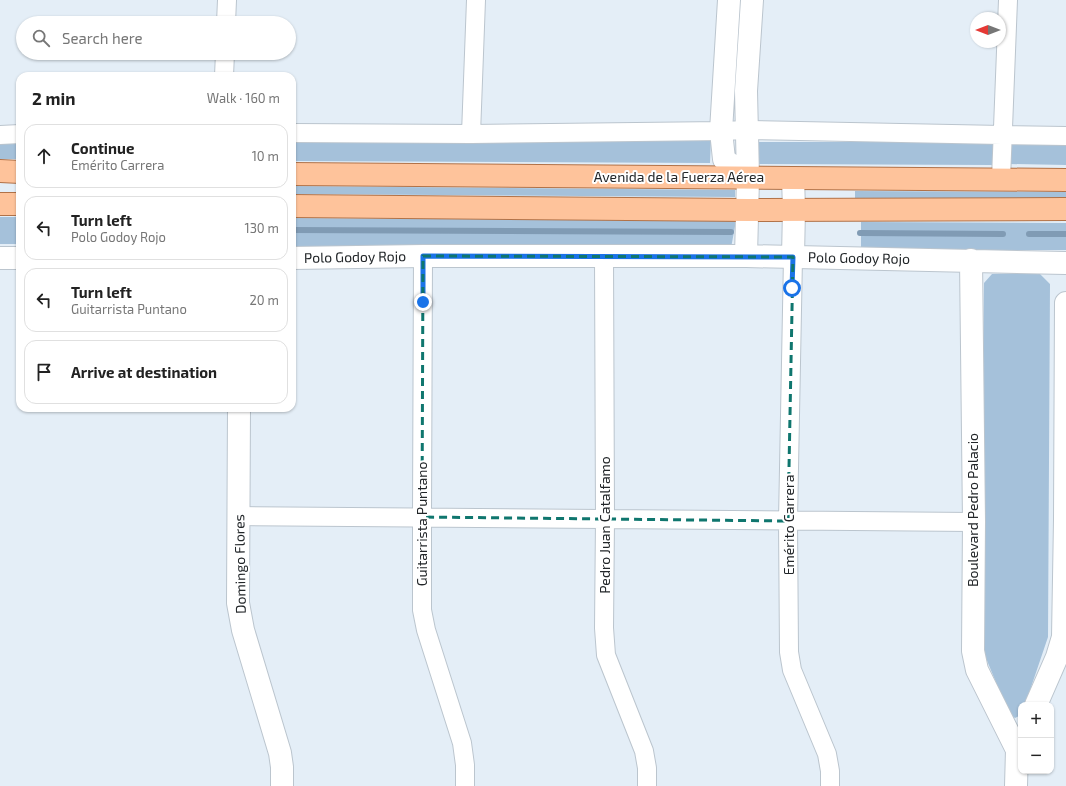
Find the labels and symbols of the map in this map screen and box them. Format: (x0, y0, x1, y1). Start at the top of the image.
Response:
north arrow (970, 12, 1006, 48)
street label: Avenida de la Fuerza Aérea (594, 168, 764, 185)
street label: Polo Godoy Rojo (304, 247, 406, 266)
street label: Polo Godoy Rojo (808, 248, 910, 267)
route start (783, 279, 801, 297)
route end (414, 293, 432, 311)
street label: Boulevard Pedro Palacio (964, 433, 981, 587)
street label: Pedro Juan Catalfamo (596, 456, 613, 594)
street label: Guitarrista Puntano (413, 462, 430, 586)
street label: Emérito Carrera (780, 475, 797, 575)
street label: Domingo Flores (230, 514, 249, 614)

